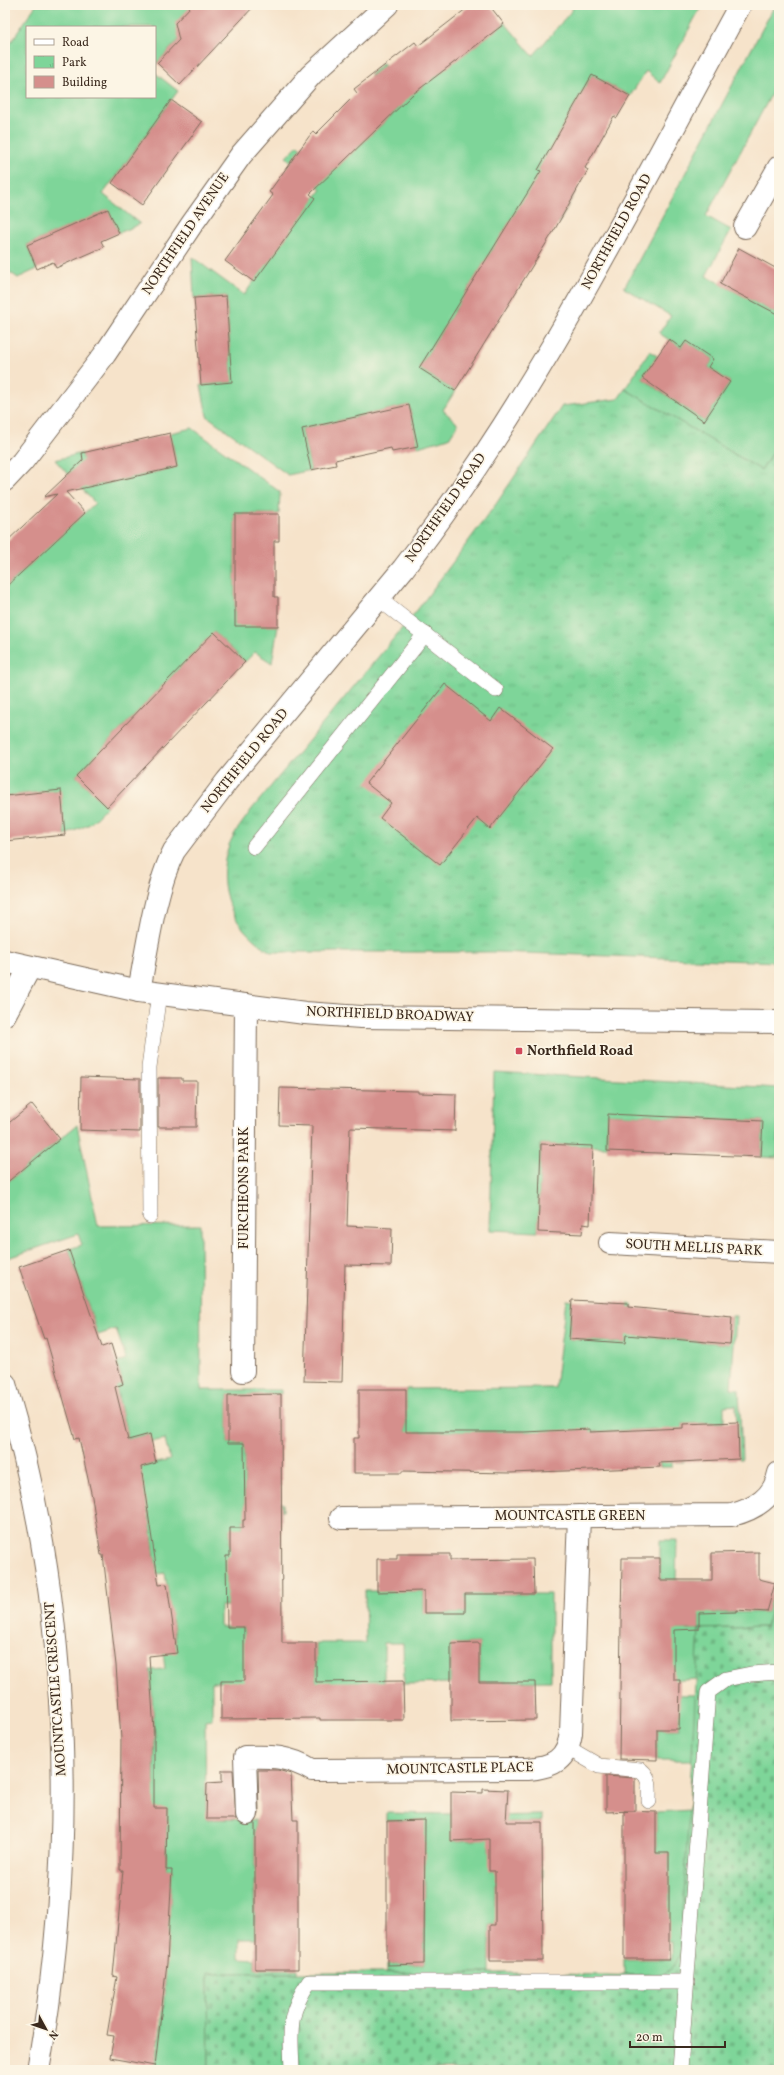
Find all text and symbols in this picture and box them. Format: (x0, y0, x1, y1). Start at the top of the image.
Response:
legend (26, 26, 156, 98)
text: Road (62, 35, 89, 51)
text: Park (62, 55, 87, 71)
text: Building (62, 75, 107, 91)
street label: NORTHFIELD AVENUE (138, 169, 234, 299)
street label: NORTHFIELD ROAD (577, 171, 657, 293)
street label: NORTHFIELD ROAD (401, 450, 491, 566)
street label: NORTHFIELD ROAD (197, 705, 293, 817)
street label: NORTHFIELD BROADWAY (306, 1003, 474, 1027)
place label: Northfield Road (527, 1042, 633, 1061)
marker: Northfield Road (514, 1046, 524, 1056)
street label: FURCHEONS PARK (235, 1126, 254, 1249)
street label: SOUTH MELLIS PARK (625, 1235, 764, 1261)
street label: MOUNTCASTLE GREEN (495, 1507, 645, 1526)
street label: MOUNTCASTLE CRESCENT (40, 1601, 72, 1777)
street label: MOUNTCASTLE PLACE (386, 1758, 534, 1780)
north arrow (26, 2009, 66, 2049)
scale bar (630, 2023, 725, 2049)
text: N (44, 2027, 61, 2042)
text: 20 m (636, 2030, 663, 2046)

